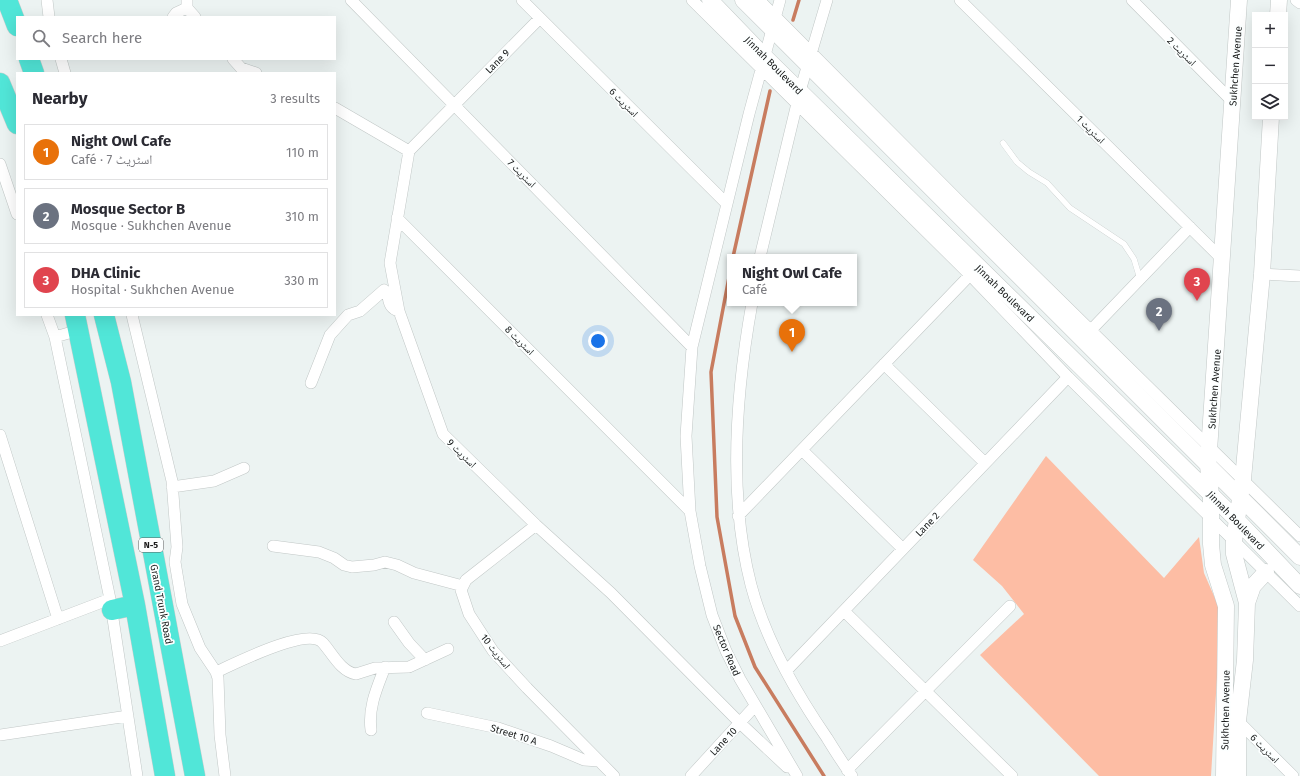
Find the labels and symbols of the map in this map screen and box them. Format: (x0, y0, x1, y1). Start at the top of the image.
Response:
street label: Sukhchen Avenue (1227, 26, 1245, 106)
street label: Jinnah Boulevard (742, 34, 805, 97)
street label: اسٹریٹ 2 (1164, 35, 1198, 69)
street label: Lane 9 (483, 47, 512, 76)
street label: اسٹریٹ 6 (606, 86, 640, 120)
street label: اسٹریٹ 1 (1074, 113, 1107, 146)
street label: اسٹریٹ 7 (505, 157, 538, 190)
street label: Jinnah Boulevard (972, 263, 1036, 325)
pin: 3 (1184, 268, 1210, 301)
pin: 2 (1146, 298, 1172, 331)
pin: 1 (779, 319, 805, 352)
street label: اسٹریٹ 8 (502, 324, 536, 358)
your location (588, 331, 608, 351)
street label: Sukhchen Avenue (1206, 349, 1224, 429)
street label: اسٹریٹ 9 (444, 437, 478, 471)
street label: Jinnah Boulevard (1204, 489, 1266, 553)
street label: Lane 2 (913, 510, 942, 539)
road number: N-5 (139, 538, 163, 552)
street label: Grand Trunk Road (147, 563, 175, 645)
street label: Sector Road (710, 623, 742, 678)
street label: اسٹریٹ 10 (478, 632, 512, 671)
street label: Sukhchen Avenue (1219, 670, 1233, 750)
street label: Street 10 A (489, 722, 539, 748)
street label: Lane 10 (708, 725, 740, 758)
street label: اسٹریٹ 6 (1247, 732, 1281, 766)

